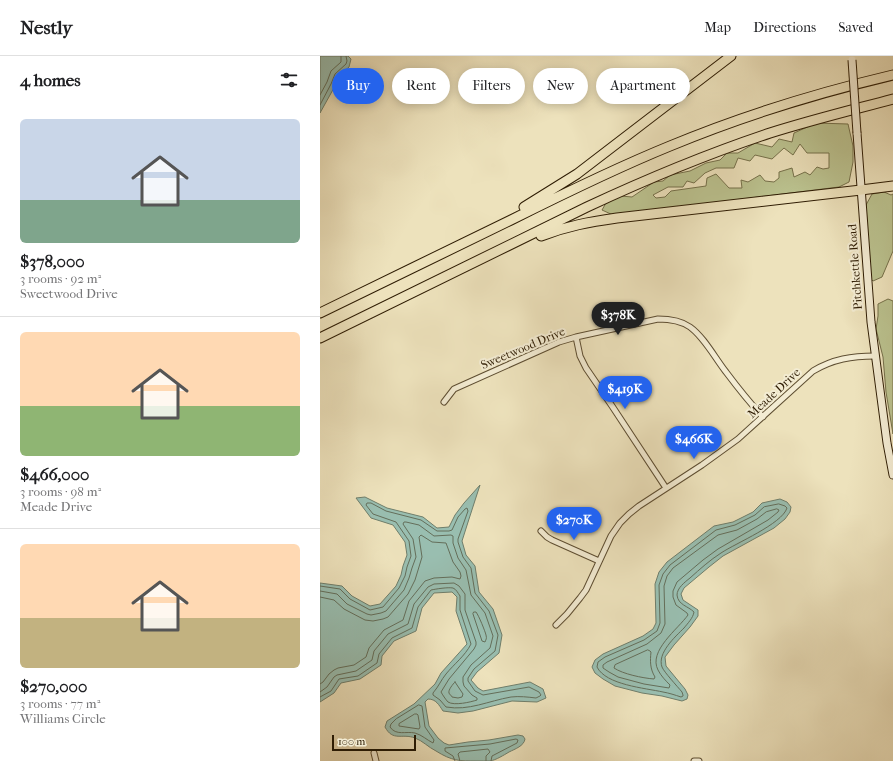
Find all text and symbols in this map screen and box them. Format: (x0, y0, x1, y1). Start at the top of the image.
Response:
text: Nestly (20, 17, 72, 39)
text: Map (704, 19, 731, 36)
text: Directions (753, 19, 816, 36)
text: Saved (838, 19, 873, 36)
chip: Buy (332, 68, 384, 104)
chip: Rent (392, 68, 450, 104)
chip: Filters (458, 68, 525, 104)
chip: New (533, 68, 588, 104)
chip: Apartment (596, 68, 690, 104)
icon: filters (278, 69, 300, 91)
text: 4 homes (20, 70, 80, 90)
icon: home (124, 145, 196, 217)
street label: Pitchkettle Road (845, 223, 865, 310)
text: $378,000 (20, 251, 85, 271)
text: 3 rooms · 92 m² (20, 271, 101, 286)
text: Sweetwood Drive (20, 286, 118, 301)
pin: $378K (590, 302, 646, 336)
text: $378K (601, 307, 635, 322)
street label: Sweetwood Drive (479, 324, 567, 372)
icon: home (124, 358, 196, 430)
street label: Meade Drive (745, 365, 803, 421)
pin: $419K (597, 376, 653, 410)
text: $419K (607, 381, 643, 396)
pin: $466K (666, 426, 722, 460)
text: $466K (675, 431, 713, 446)
text: $466,000 (20, 464, 89, 484)
text: 3 rooms · 98 m² (20, 484, 101, 499)
text: Meade Drive (20, 499, 92, 514)
pin: $270K (546, 507, 602, 541)
text: $270K (556, 512, 592, 527)
icon: home (124, 570, 196, 642)
text: $270,000 (20, 676, 87, 696)
text: 3 rooms · 77 m² (20, 696, 100, 711)
text: Williams Circle (20, 711, 106, 726)
scale bar (332, 733, 416, 752)
text: 100 m (338, 735, 366, 748)

